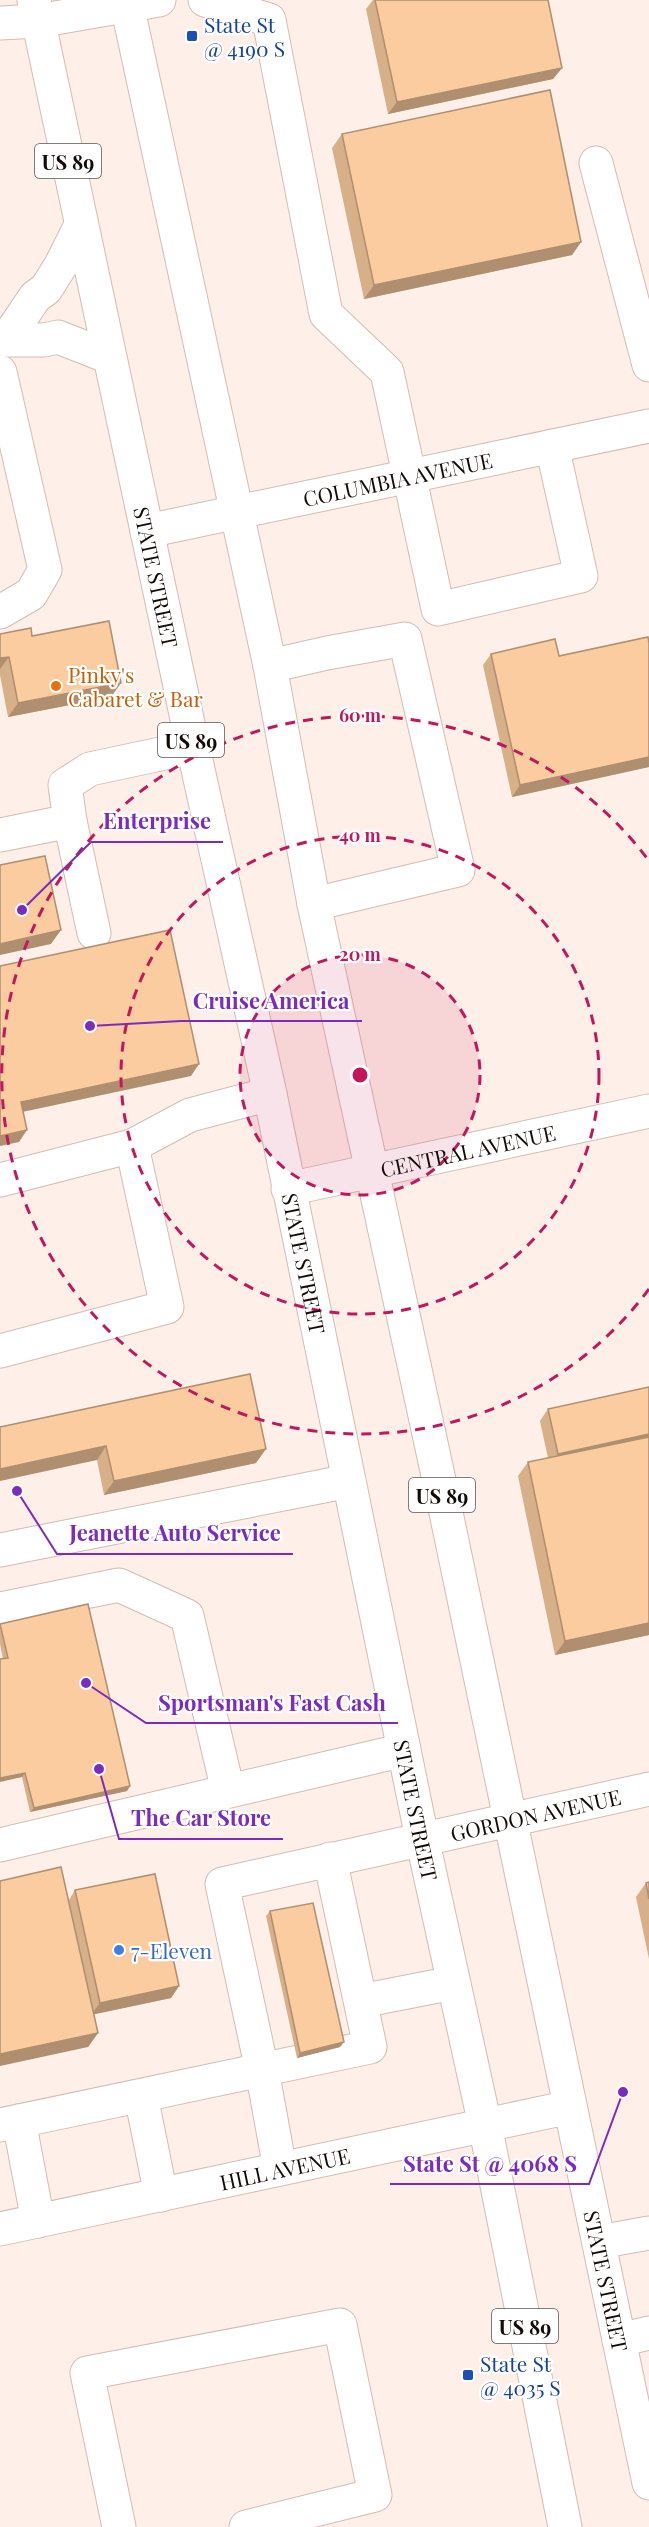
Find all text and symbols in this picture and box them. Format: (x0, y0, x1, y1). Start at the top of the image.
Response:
place label: State St @ 4190 S (204, 10, 285, 62)
marker: State St @ 4190 S (185, 29, 199, 43)
road number: US 89 (35, 144, 101, 178)
street label: COLUMBIA AVENUE (300, 445, 495, 512)
street label: STATE STREET (128, 504, 185, 650)
place label: Pinky's Cabaret & Bar (68, 660, 203, 712)
marker: Pinky's Cabaret & Bar (49, 679, 63, 693)
text: 60 m (339, 703, 382, 727)
road number: US 89 (158, 723, 224, 757)
callout: Enterprise (91, 802, 223, 842)
text: Enterprise (103, 805, 211, 835)
text: 40 m (339, 823, 382, 847)
text: 20 m (339, 942, 381, 966)
callout: Cruise America (181, 981, 362, 1021)
text: Cruise America (193, 985, 350, 1015)
centre of rings (350, 1065, 370, 1085)
street label: CENTRAL AVENUE (378, 1118, 558, 1183)
street label: STATE STREET (277, 1190, 333, 1336)
road number: US 89 (409, 1478, 475, 1512)
callout: Jeanette Auto Service (57, 1514, 293, 1554)
text: Jeanette Auto Service (68, 1517, 281, 1547)
callout: Sportsman's Fast Cash (146, 1683, 398, 1723)
text: Sportsman's Fast Cash (158, 1687, 387, 1717)
street label: STATE STREET (388, 1737, 445, 1883)
street label: GORDON AVENUE (448, 1782, 623, 1847)
callout: The Car Store (119, 1799, 283, 1839)
text: The Car Store (131, 1802, 271, 1832)
place label: 7-Eleven (131, 1936, 213, 1964)
marker: 7-Eleven (112, 1943, 126, 1957)
street label: HILL AVENUE (217, 2141, 352, 2196)
callout: State St @ 4068 S (390, 2144, 589, 2184)
text: State St @ 4068 S (403, 2148, 577, 2178)
street label: STATE STREET (578, 2208, 635, 2354)
road number: US 89 (492, 2309, 558, 2343)
place label: State St @ 4035 S (480, 2349, 561, 2401)
marker: State St @ 4035 S (461, 2368, 475, 2382)

